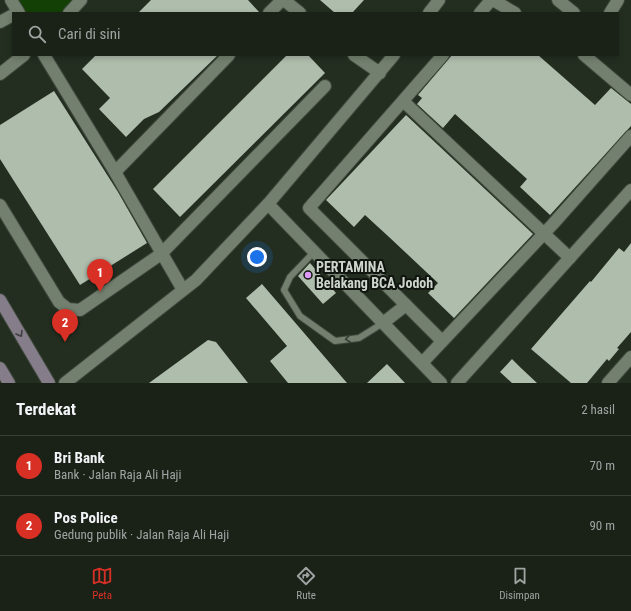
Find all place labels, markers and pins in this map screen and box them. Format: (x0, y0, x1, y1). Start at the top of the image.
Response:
pin: 1 (87, 259, 113, 292)
place label: PERTAMINA Belakang BCA Jodoh (316, 259, 433, 291)
marker: PERTAMINA Belakang BCA Jodoh (303, 270, 313, 280)
pin: 2 (52, 309, 78, 342)

